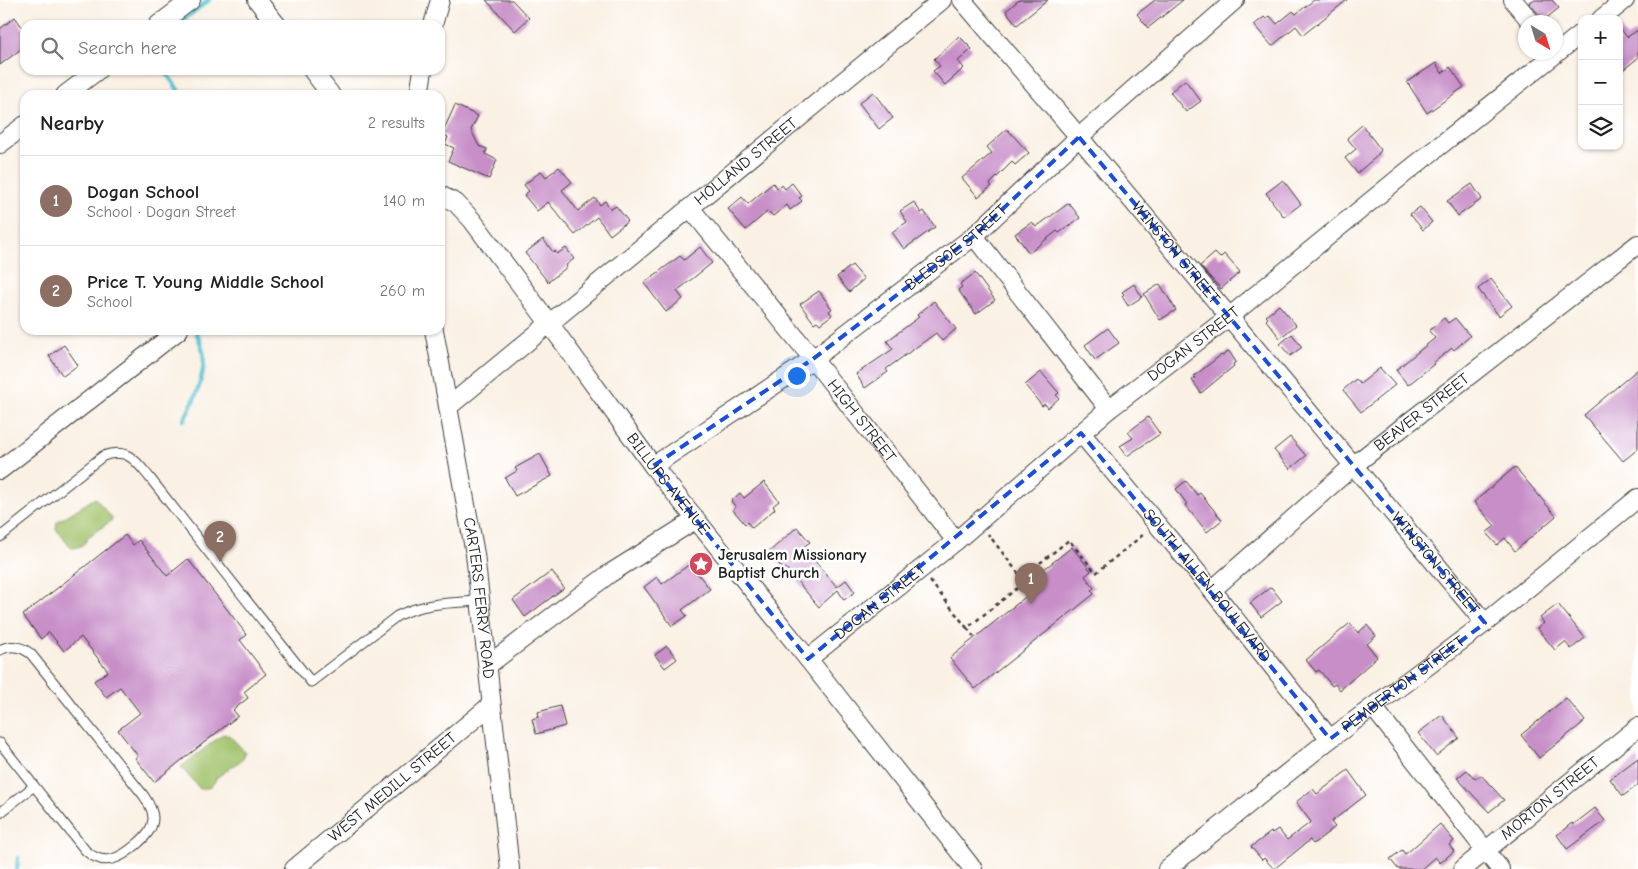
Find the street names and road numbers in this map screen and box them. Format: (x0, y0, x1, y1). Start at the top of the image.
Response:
street label: HOLLAND STREET (691, 114, 801, 209)
street label: WINSTON STREET (1128, 198, 1224, 308)
street label: BLEDSOE STREET (902, 200, 1011, 294)
street label: DOGAN STREET (1144, 303, 1244, 385)
street label: BEAVER STREET (1371, 369, 1473, 455)
street label: HIGH STREET (824, 376, 900, 466)
street label: BILLUPS AVENUE (623, 429, 714, 538)
street label: SOUTH ALLEN BOULEVARD (1139, 506, 1275, 666)
street label: WINSTON STREET (1388, 509, 1484, 619)
street label: CARTERS FERRY ROAD (459, 516, 498, 680)
street label: DOGAN STREET (831, 559, 930, 643)
street label: PEMBERTON STREET (1338, 632, 1469, 736)
street label: WEST MEDILL STREET (325, 728, 460, 845)
street label: MORTON STREET (1497, 753, 1603, 844)

